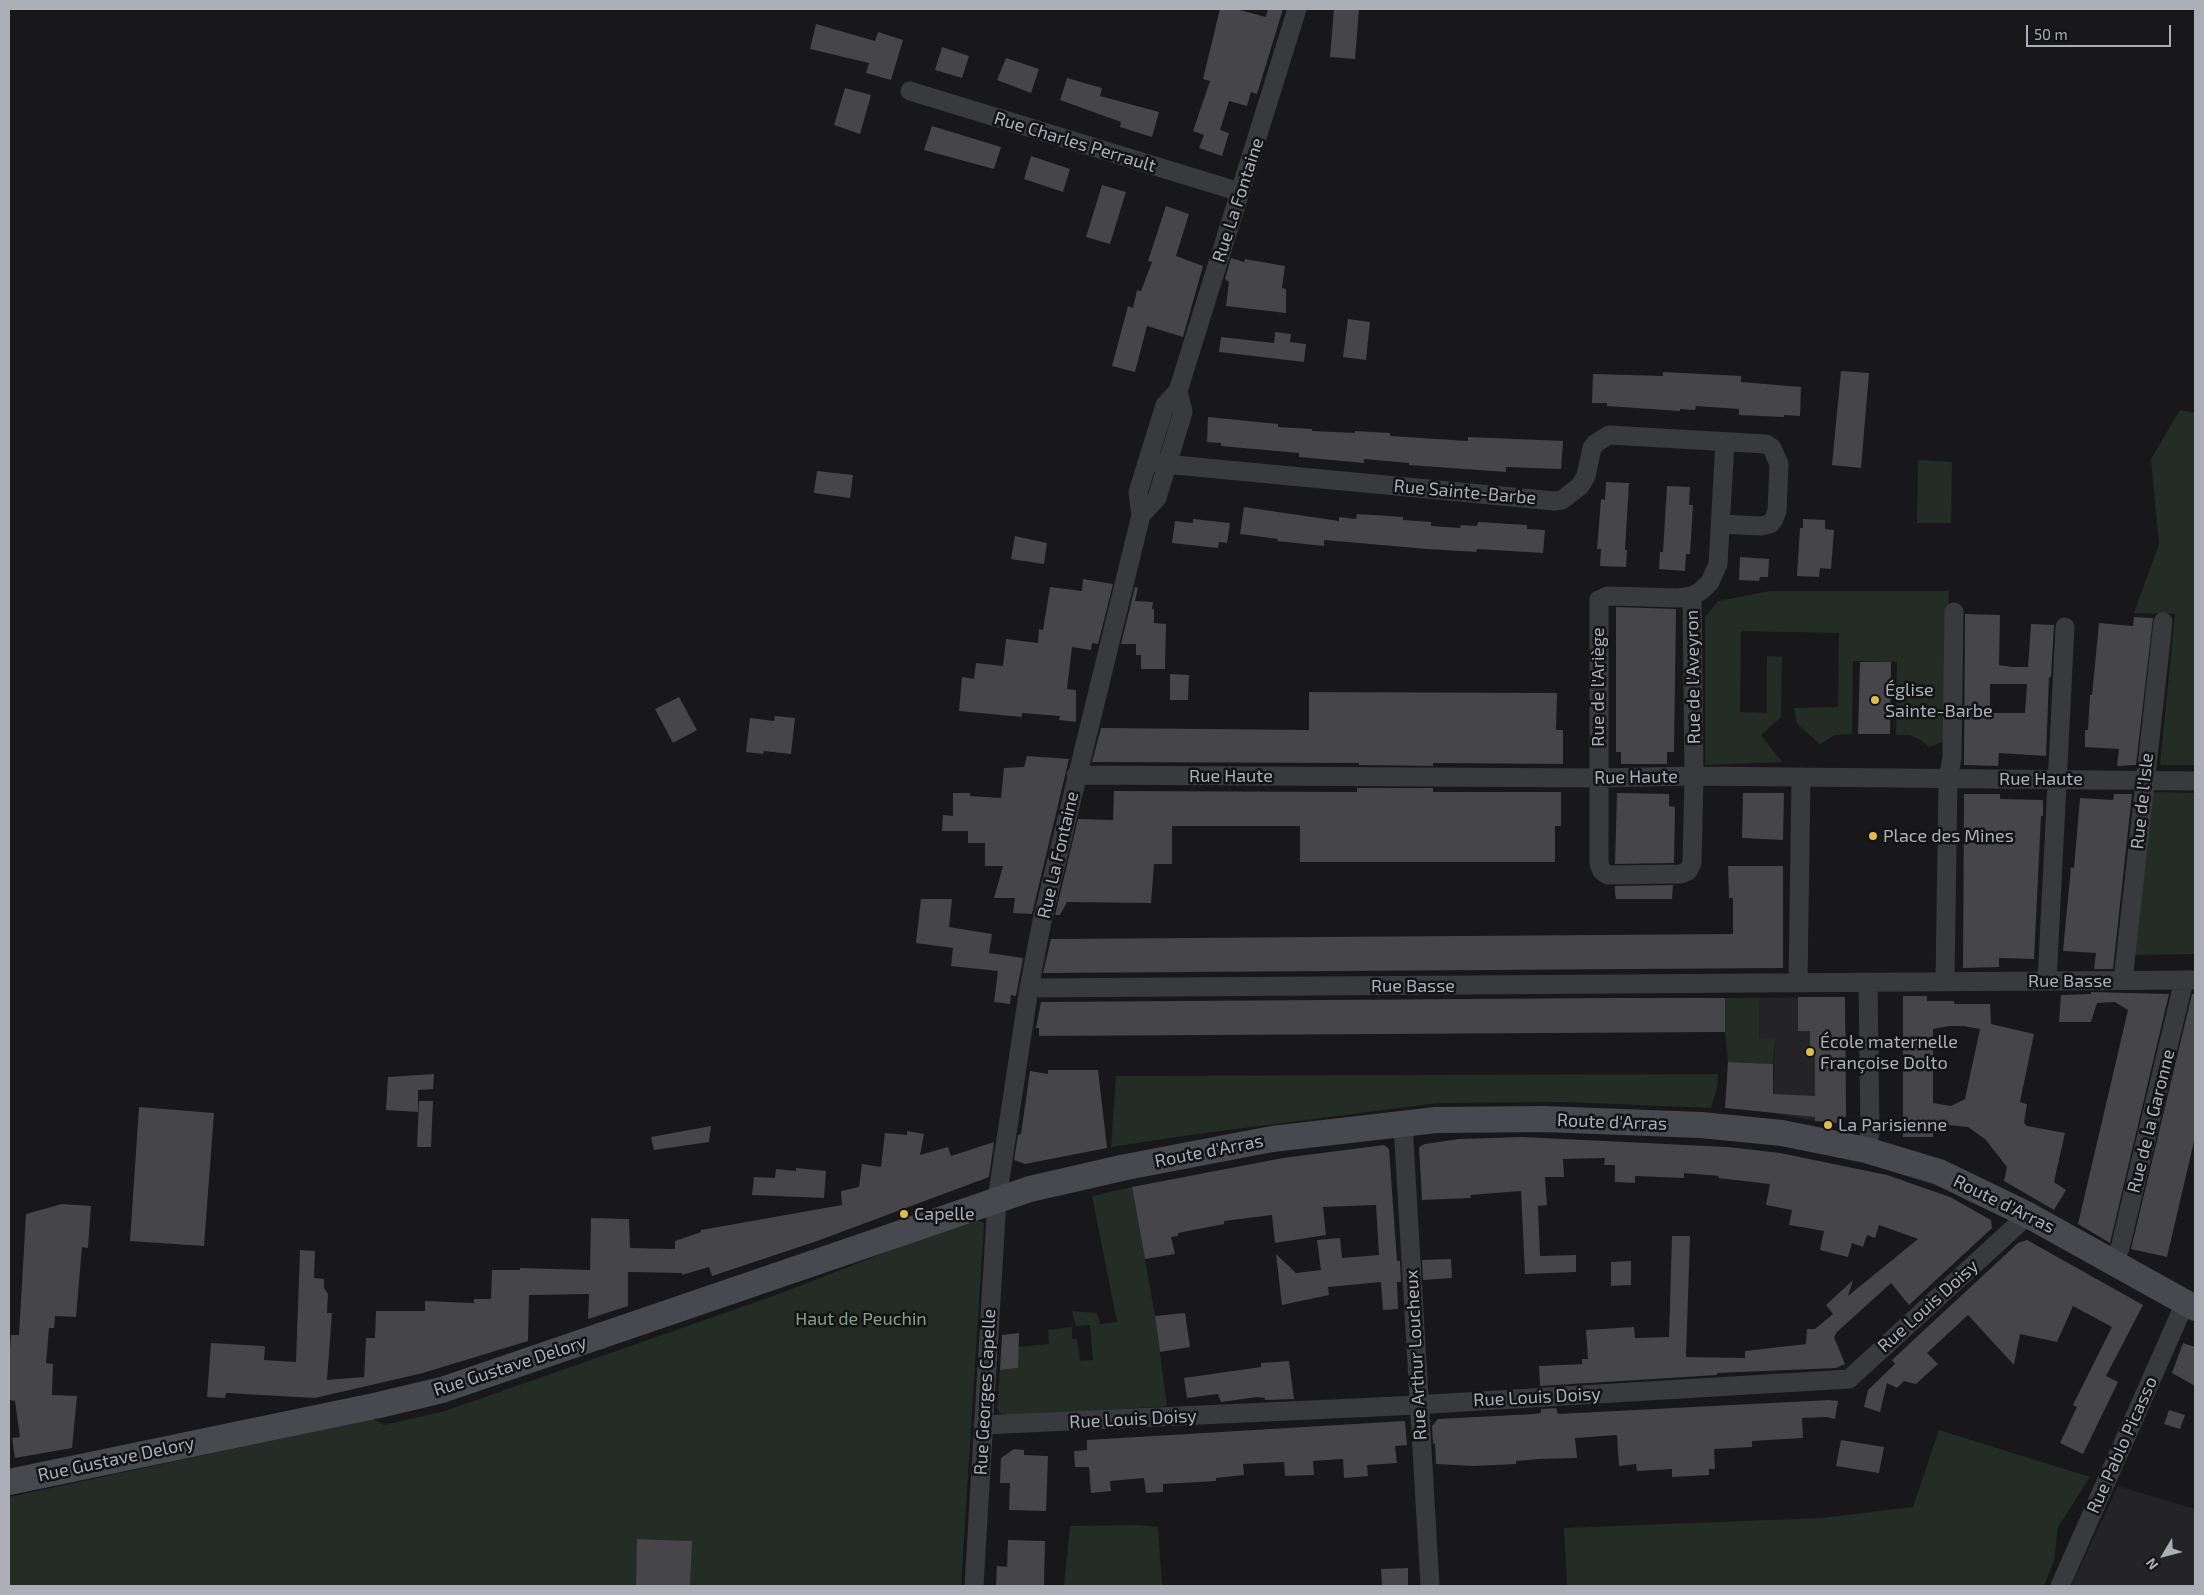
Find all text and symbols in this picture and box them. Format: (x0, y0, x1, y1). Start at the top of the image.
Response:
scale bar (2029, 15, 2174, 47)
text: 50 m (2034, 25, 2068, 43)
street label: Rue Charles Perrault (992, 107, 1158, 177)
street label: Rue La Fontaine (1208, 135, 1268, 265)
street label: Rue Sainte-Barbe (1393, 475, 1537, 509)
street label: Rue de l'Aveyron (1681, 610, 1705, 744)
street label: Rue de l'Ariège (1587, 627, 1609, 747)
place label: Église Sainte-Barbe (1885, 679, 1993, 722)
marker: Église Sainte-Barbe (1869, 694, 1881, 706)
street label: Rue de l'Isle (2126, 752, 2158, 850)
street label: Rue Haute (1189, 765, 1273, 787)
street label: Rue Haute (1594, 765, 1678, 789)
street label: Rue Haute (1999, 768, 2083, 790)
street label: Rue La Fontaine (1033, 789, 1083, 921)
place label: Place des Mines (1883, 825, 2014, 847)
marker: Place des Mines (1867, 830, 1879, 842)
street label: Rue Basse (2028, 970, 2112, 992)
street label: Rue Basse (1371, 975, 1455, 997)
place label: École maternelle Françoise Dolto (1820, 1031, 1958, 1074)
marker: École maternelle Françoise Dolto (1804, 1046, 1816, 1058)
street label: Rue de la Garonne (2123, 1047, 2179, 1195)
street label: Route d'Arras (1557, 1109, 1667, 1135)
place label: La Parisienne (1838, 1114, 1947, 1136)
marker: La Parisienne (1822, 1119, 1834, 1131)
street label: Route d'Arras (1153, 1130, 1265, 1172)
street label: Route d'Arras (1950, 1170, 2058, 1238)
place label: Capelle (914, 1203, 975, 1225)
marker: Capelle (898, 1208, 910, 1220)
street label: Rue Louis Doisy (1873, 1255, 1983, 1357)
street label: Rue Arthur Loucheux (1401, 1269, 1431, 1441)
park label: Haut de Peuchin (795, 1308, 927, 1330)
street label: Rue Georges Capelle (970, 1308, 1000, 1476)
street label: Rue Gustave Delory (431, 1331, 589, 1401)
street label: Rue Pablo Picasso (2082, 1373, 2162, 1517)
street label: Rue Louis Doisy (1473, 1383, 1601, 1411)
street label: Rue Louis Doisy (1069, 1405, 1197, 1433)
street label: Rue Gustave Delory (36, 1432, 196, 1486)
north arrow (2139, 1530, 2189, 1580)
text: N (2142, 1555, 2161, 1573)

